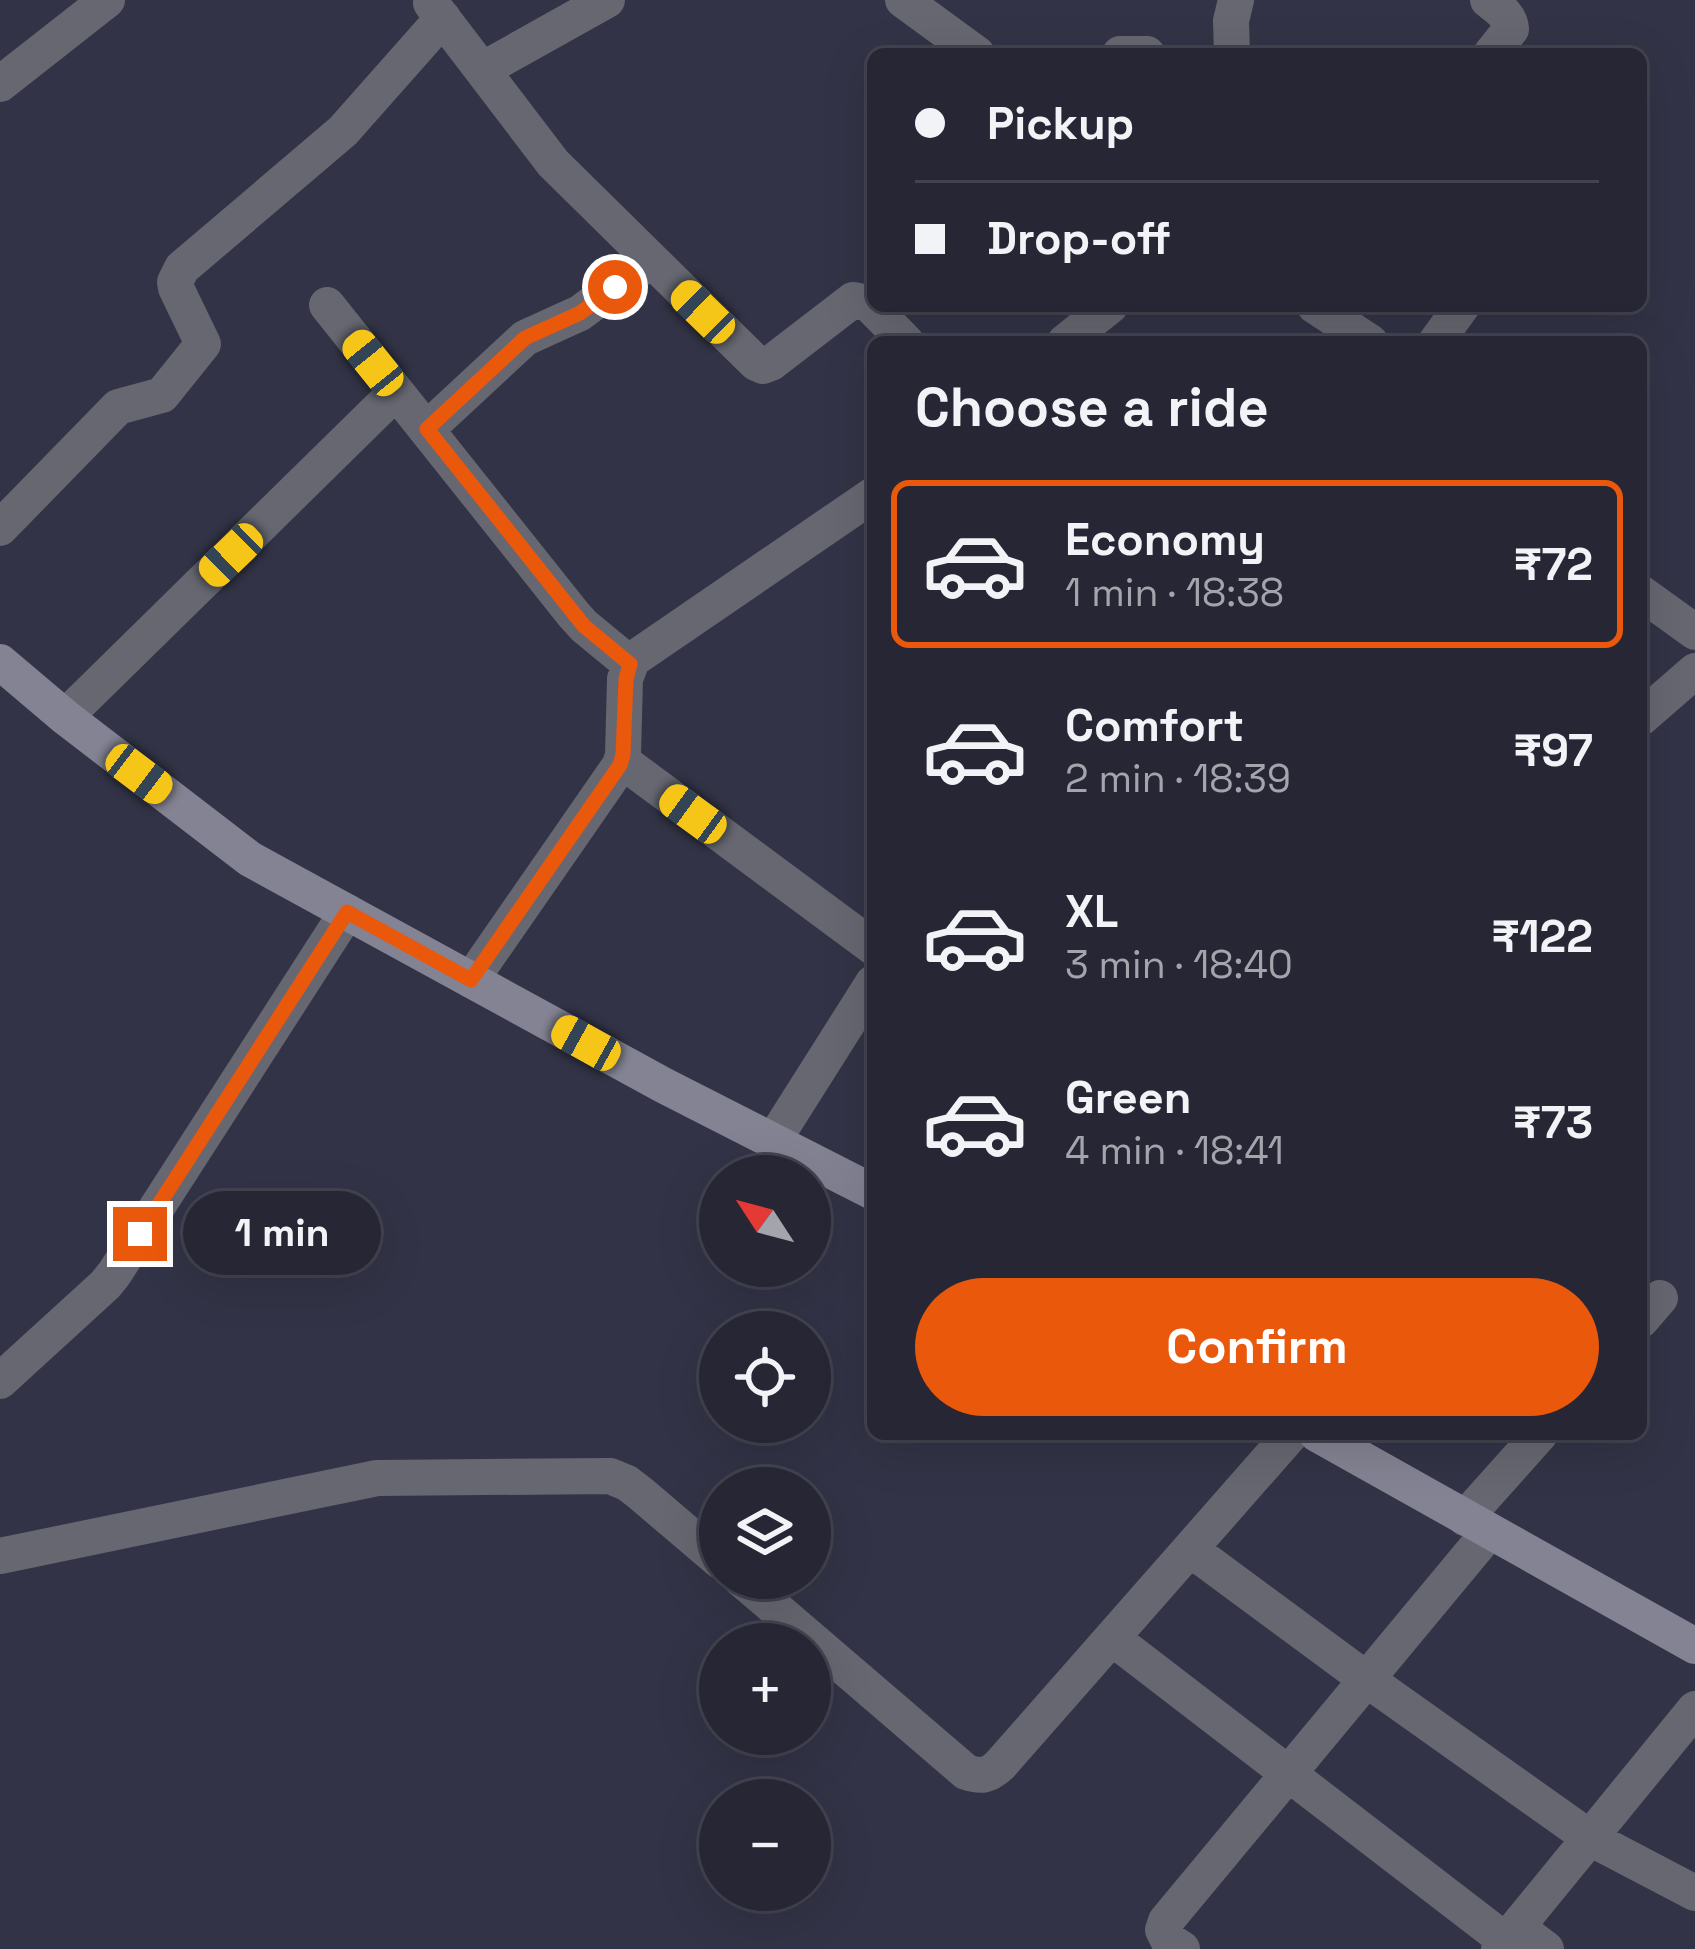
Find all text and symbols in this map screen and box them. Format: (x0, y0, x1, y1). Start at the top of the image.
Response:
text: Pickup (987, 95, 1134, 152)
text: Drop-off (987, 210, 1171, 267)
route start (588, 260, 642, 314)
car (665, 274, 741, 350)
car (336, 324, 410, 402)
text: Choose a ride (915, 373, 1269, 442)
icon: car (921, 510, 1029, 618)
text: Economy (1065, 511, 1265, 568)
car (193, 517, 269, 593)
text: ₹72 (1514, 536, 1593, 593)
text: 1 min · 18:38 (1065, 568, 1284, 617)
icon: car (921, 696, 1029, 804)
text: Comfort (1065, 697, 1244, 754)
text: ₹97 (1513, 722, 1593, 779)
car (99, 738, 179, 810)
text: 2 min · 18:39 (1065, 754, 1291, 803)
car (653, 778, 733, 850)
icon: car (921, 882, 1029, 990)
text: XL (1065, 883, 1118, 940)
text: ₹122 (1491, 908, 1593, 965)
text: 3 min · 18:40 (1065, 940, 1293, 989)
car (546, 1010, 626, 1076)
icon: car (921, 1068, 1029, 1176)
text: Green (1065, 1069, 1191, 1126)
text: ₹73 (1513, 1094, 1593, 1151)
text: 4 min · 18:41 (1065, 1126, 1284, 1175)
north arrow (699, 1155, 831, 1287)
map controls (699, 1155, 831, 1911)
callout: 1 min (182, 1192, 380, 1276)
route end (113, 1207, 167, 1261)
text: 1 min (234, 1208, 330, 1257)
button: Confirm (915, 1278, 1599, 1416)
button: locate (699, 1311, 831, 1443)
button: layers (699, 1467, 831, 1599)
button: + (699, 1623, 831, 1755)
button: − (699, 1779, 831, 1911)

